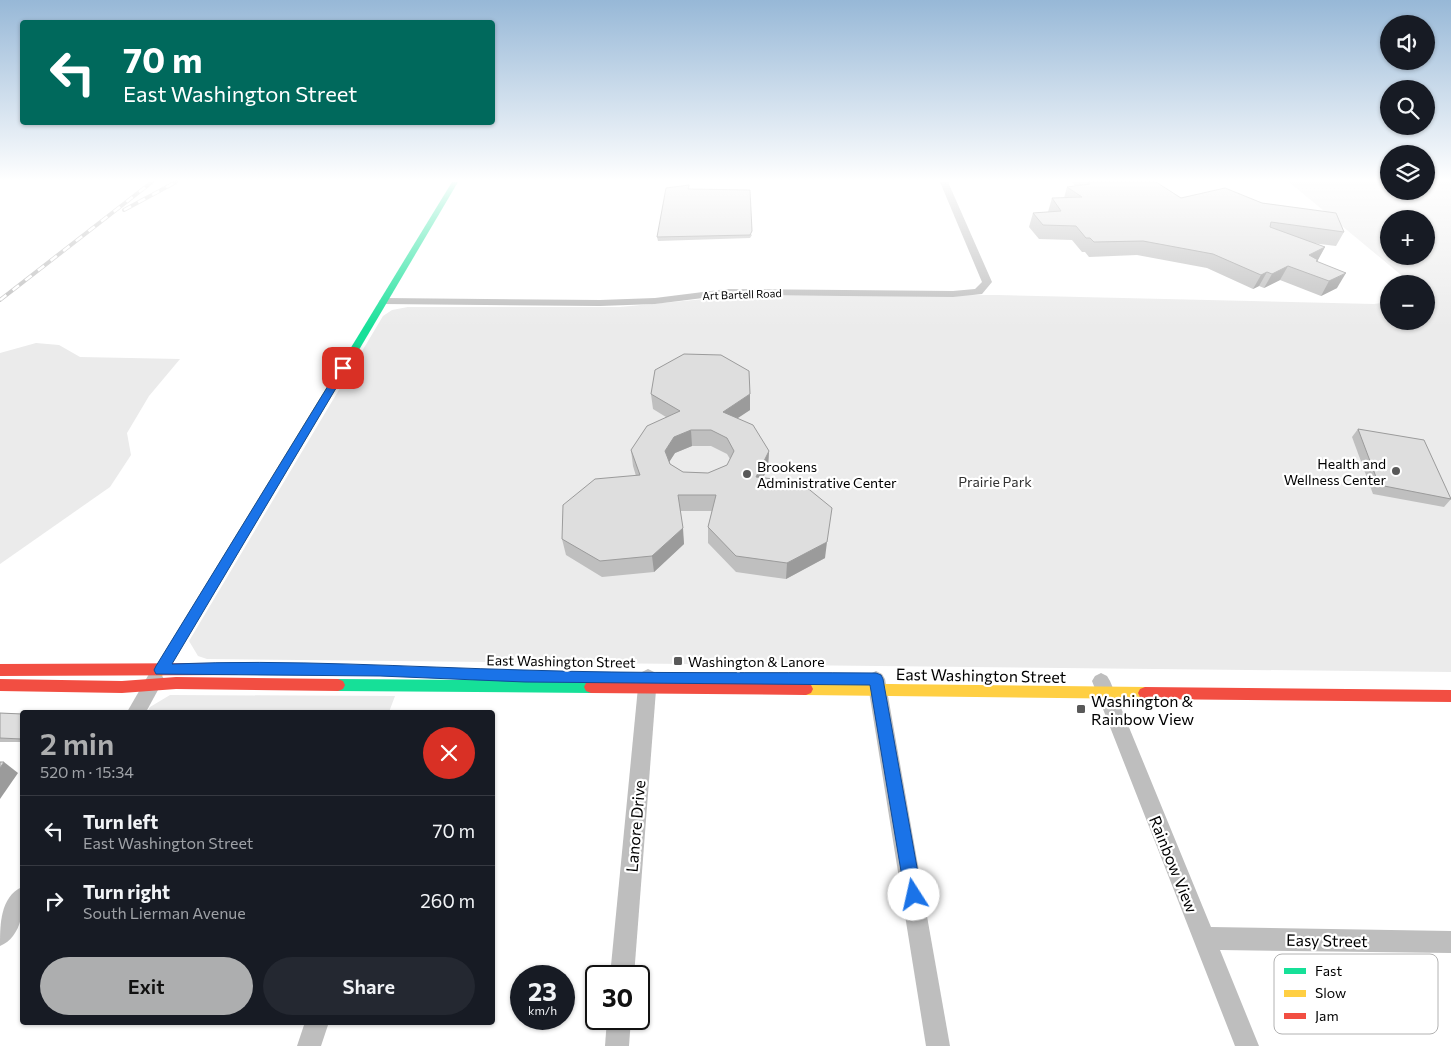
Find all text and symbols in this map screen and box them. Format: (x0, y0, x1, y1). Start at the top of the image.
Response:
map controls (1380, 15, 1435, 330)
button: sound (1380, 15, 1435, 70)
text: 70 m (123, 37, 203, 80)
icon: left (40, 40, 105, 105)
text: East Washington Street (123, 80, 357, 107)
button: search (1380, 80, 1435, 135)
button: layers (1380, 145, 1435, 200)
button: + (1380, 210, 1435, 265)
button: − (1380, 275, 1435, 330)
street label: Art Bartell Road (702, 286, 782, 302)
pin (322, 347, 364, 389)
icon: arrive (329, 354, 357, 382)
place label: Health and Wellness Center (1284, 455, 1386, 488)
place label: Brookens Administrative Center (757, 458, 897, 491)
marker: Health and Wellness Center (1390, 465, 1402, 477)
marker: Brookens Administrative Center (741, 468, 753, 480)
park label: Prairie Park (958, 473, 1032, 490)
street label: East Washington Street (486, 651, 636, 671)
place label: Washington & Lanore (688, 653, 825, 670)
marker: Washington & Lanore (672, 655, 684, 667)
street label: East Washington Street (896, 664, 1067, 686)
place label: Washington & Rainbow View (1091, 691, 1194, 728)
marker: Washington & Rainbow View (1075, 703, 1087, 715)
text: 2 min (40, 724, 114, 761)
button: close (423, 727, 475, 779)
text: 520 m · 15:34 (40, 762, 134, 781)
street label: Lanore Drive (622, 779, 648, 873)
text: Turn left (83, 810, 158, 833)
street label: Rainbow View (1146, 813, 1202, 916)
icon: left (40, 817, 68, 845)
text: 70 m (432, 819, 475, 842)
text: East Washington Street (83, 833, 253, 852)
position arrow (887, 868, 939, 920)
text: Turn right (83, 880, 170, 903)
icon: right (40, 887, 68, 915)
text: 260 m (420, 889, 475, 912)
text: South Lierman Avenue (83, 903, 246, 922)
street label: Easy Street (1286, 930, 1368, 950)
legend (1274, 954, 1438, 1034)
button: Exit (40, 957, 253, 1015)
button: Share (263, 957, 475, 1015)
text: Fast (1315, 962, 1342, 979)
speed limit sign: 30 (585, 965, 650, 1030)
text: 23 (528, 976, 557, 1006)
text: Slow (1315, 984, 1346, 1001)
text: km/h (528, 1003, 557, 1017)
text: Jam (1315, 1007, 1339, 1024)

